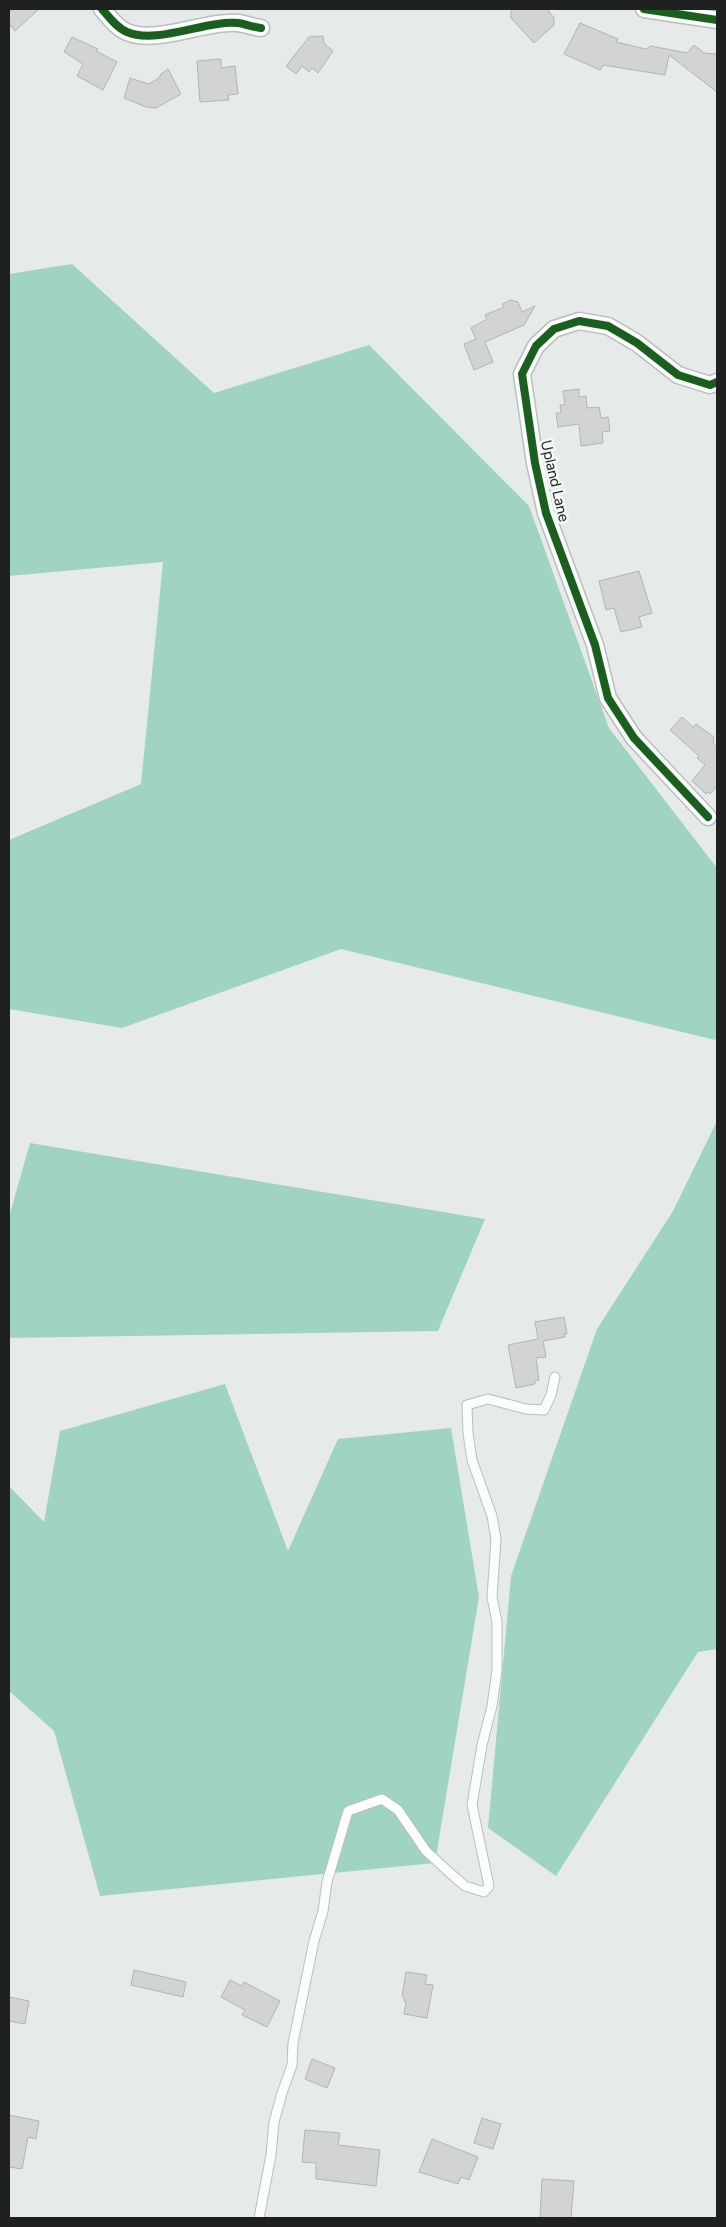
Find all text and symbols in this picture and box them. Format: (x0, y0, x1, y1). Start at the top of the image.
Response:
street label: Upland Lane (537, 438, 573, 524)

